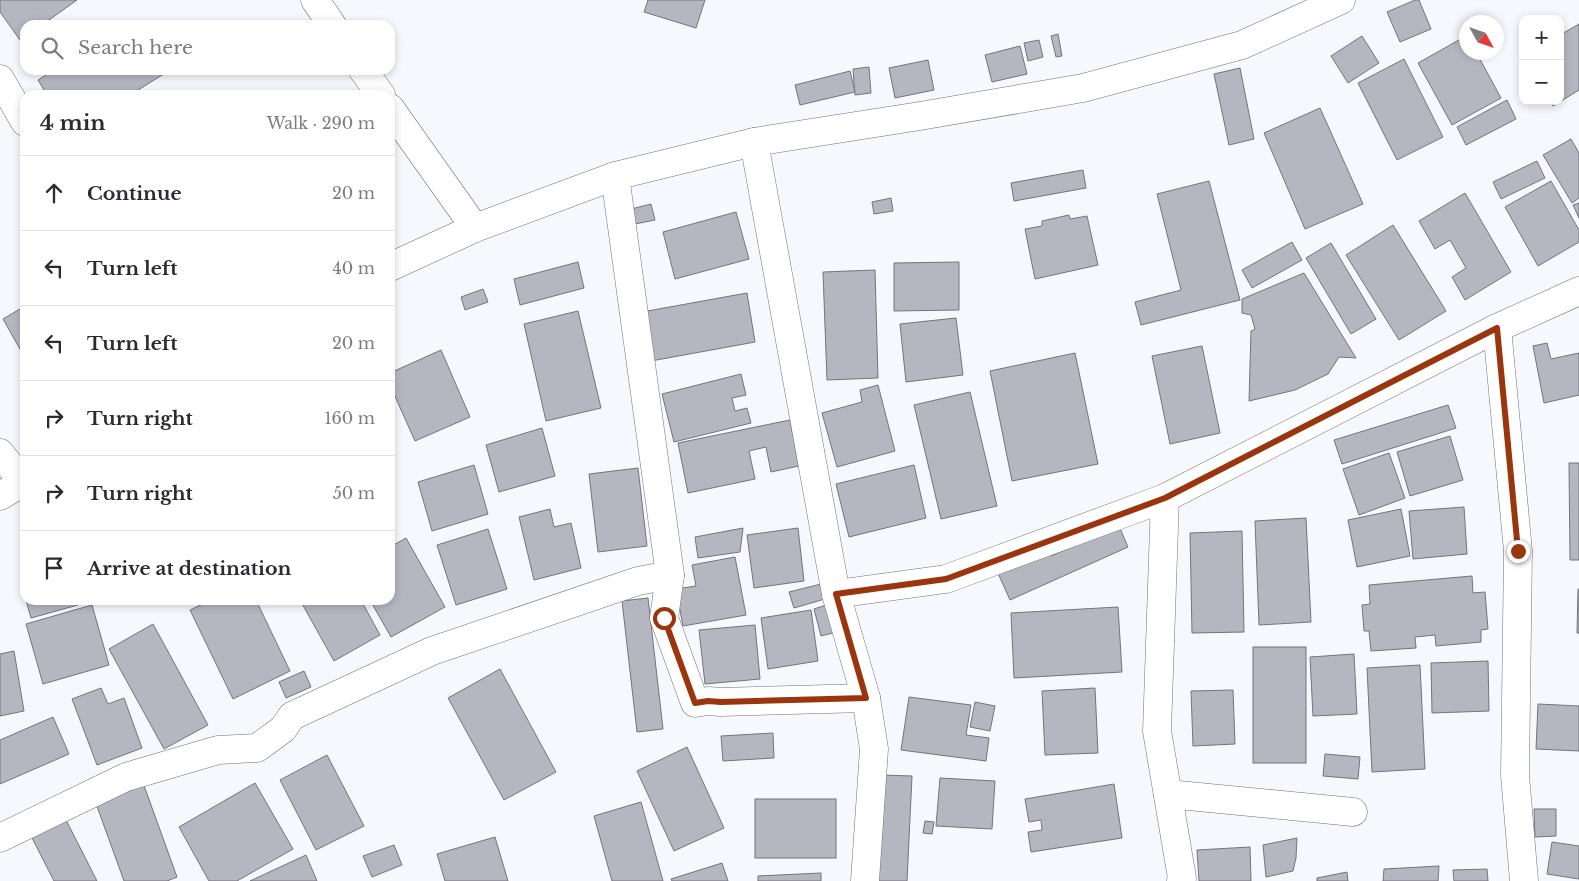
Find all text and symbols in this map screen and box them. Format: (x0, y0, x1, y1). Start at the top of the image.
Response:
north arrow (1459, 15, 1504, 60)
map controls (1519, 15, 1564, 105)
button: + (1519, 15, 1564, 60)
search box (20, 20, 395, 75)
icon: search (38, 34, 66, 62)
text: Search here (78, 36, 193, 59)
button: − (1519, 60, 1564, 105)
text: 4 min (40, 110, 106, 136)
text: Walk · 290 m (267, 113, 375, 133)
icon: ahead (40, 179, 68, 207)
text: Continue (87, 182, 182, 205)
text: 20 m (332, 183, 375, 203)
icon: left (40, 254, 68, 282)
text: Turn left (87, 257, 178, 280)
text: 40 m (332, 258, 375, 278)
icon: left (40, 329, 68, 357)
text: Turn left (87, 332, 178, 355)
text: 20 m (332, 333, 375, 353)
icon: right (40, 404, 68, 432)
text: Turn right (87, 407, 193, 430)
text: 160 m (324, 408, 375, 428)
icon: right (40, 479, 68, 507)
text: Turn right (87, 482, 193, 505)
text: 50 m (333, 483, 375, 503)
route end (1507, 540, 1530, 563)
icon: arrive (40, 554, 68, 582)
text: Arrive at destination (87, 557, 291, 580)
route start (653, 607, 676, 630)

